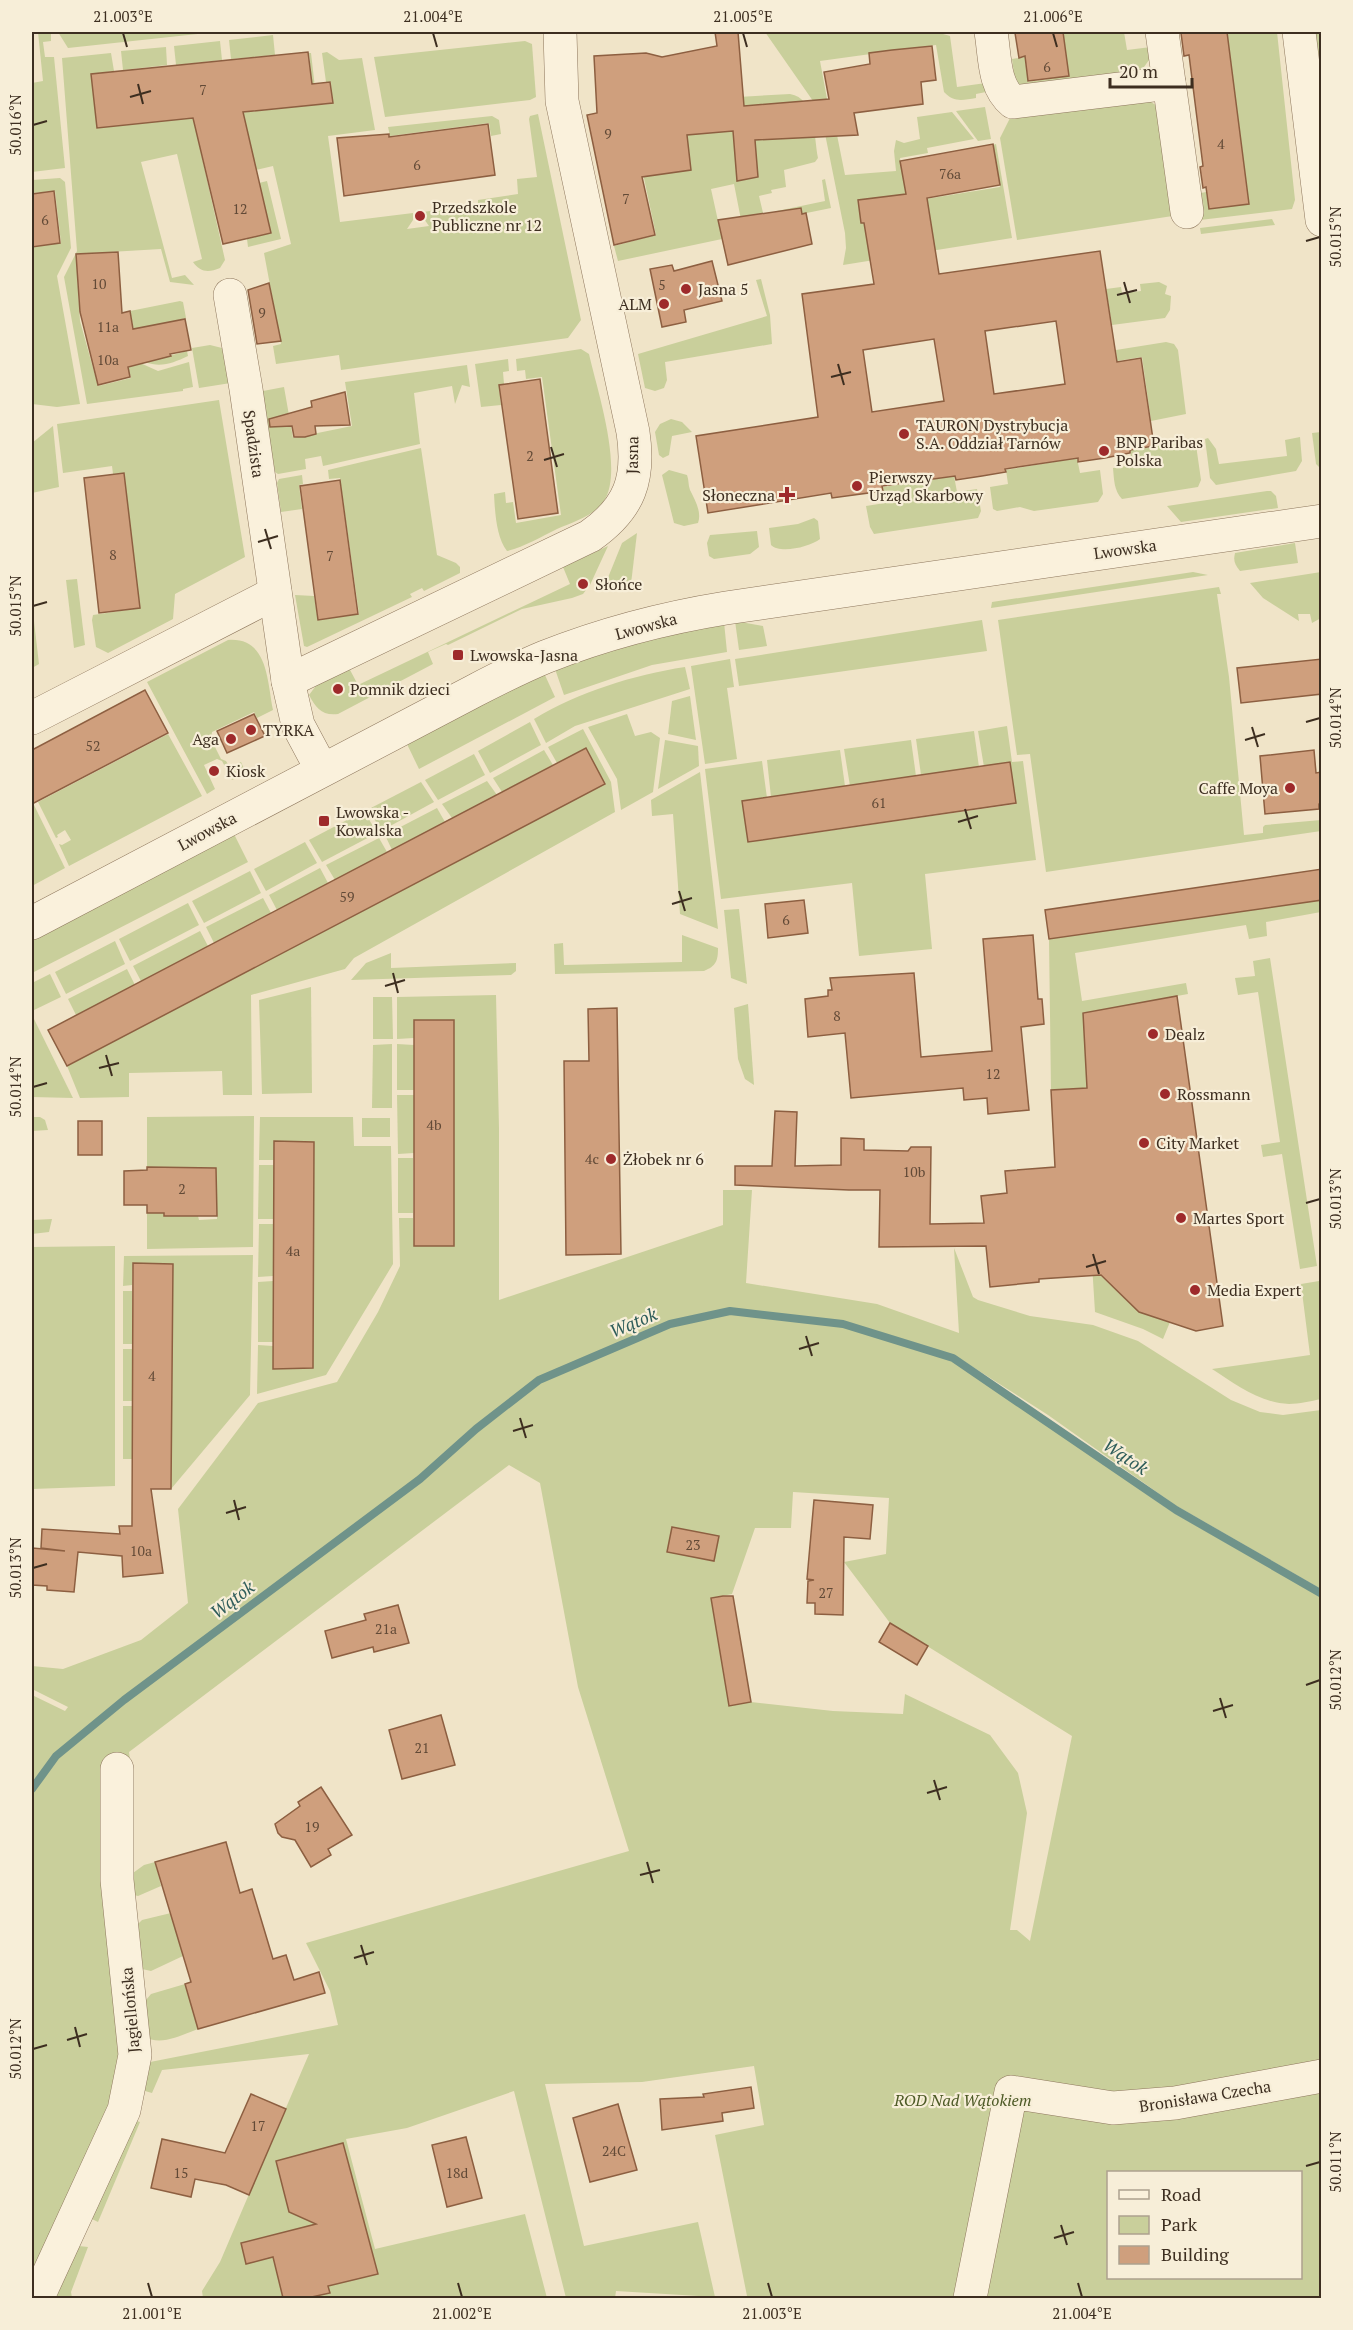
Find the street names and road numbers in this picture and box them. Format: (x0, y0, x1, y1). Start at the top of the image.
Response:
street label: Spadzista (238, 409, 270, 479)
street label: Jasna (621, 436, 643, 474)
street label: Lwowska (1092, 534, 1158, 564)
street label: Lwowska (613, 607, 679, 645)
street label: Lwowska (174, 806, 240, 856)
street label: Jagiellońska (115, 1966, 145, 2054)
street label: Bronisława Czecha (1137, 2075, 1273, 2117)

